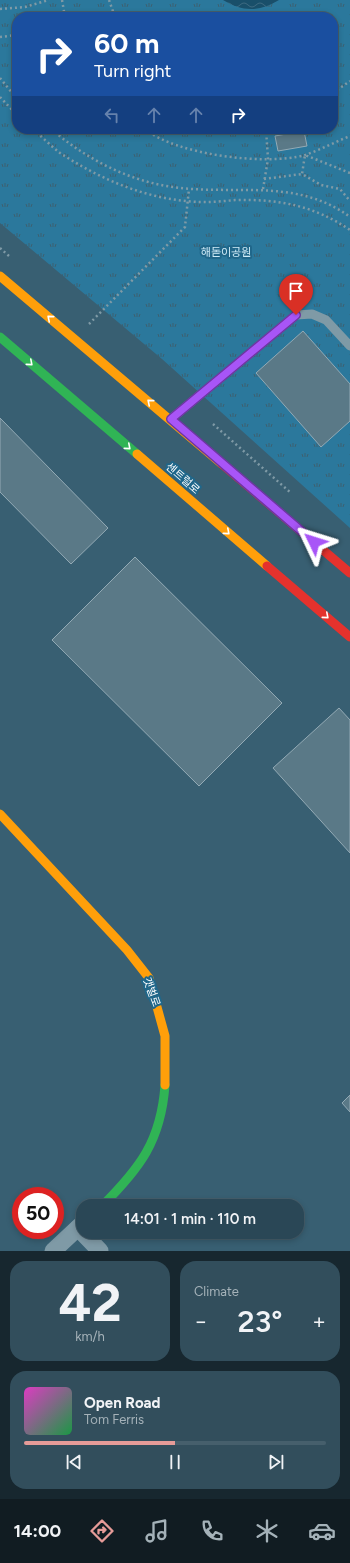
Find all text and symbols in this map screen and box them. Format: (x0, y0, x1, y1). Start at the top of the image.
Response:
text: 60 m (94, 26, 159, 60)
icon: right (28, 28, 80, 80)
text: Turn right (94, 60, 171, 82)
icon: left (101, 104, 123, 126)
icon: ahead (143, 104, 165, 126)
icon: ahead (185, 104, 207, 126)
icon: right (227, 104, 249, 126)
park label: 해돋이공원 (201, 246, 251, 259)
pin (279, 274, 313, 315)
icon: arrive (285, 280, 307, 302)
one-way arrow (48, 316, 55, 323)
one-way arrow (25, 358, 32, 365)
one-way arrow (147, 399, 155, 406)
one-way arrow (124, 443, 131, 450)
street label: 센트럴로 (163, 460, 202, 497)
position arrow (293, 521, 335, 563)
one-way arrow (222, 527, 230, 534)
one-way arrow (321, 612, 329, 619)
street label: 갯벌로 (140, 976, 163, 1009)
speed limit sign: 50 (12, 1187, 64, 1239)
text: 14:01 · 1 min · 110 m (124, 1210, 256, 1228)
text: 42 (58, 1272, 122, 1334)
text: Climate (194, 1284, 239, 1299)
text: 23° (238, 1303, 282, 1340)
text: − (194, 1308, 208, 1335)
text: + (312, 1308, 326, 1335)
text: km/h (75, 1329, 105, 1344)
text: Open Road (84, 1394, 161, 1412)
text: Tom Ferris (84, 1412, 144, 1427)
icon: previous (63, 1451, 85, 1473)
icon: pause (164, 1451, 186, 1473)
icon: next (265, 1451, 287, 1473)
icon: directions (88, 1517, 116, 1545)
icon: music (143, 1517, 171, 1545)
icon: phone (198, 1517, 226, 1545)
icon: climate (253, 1517, 281, 1545)
icon: car (308, 1517, 336, 1545)
text: 14:00 (14, 1520, 61, 1542)

